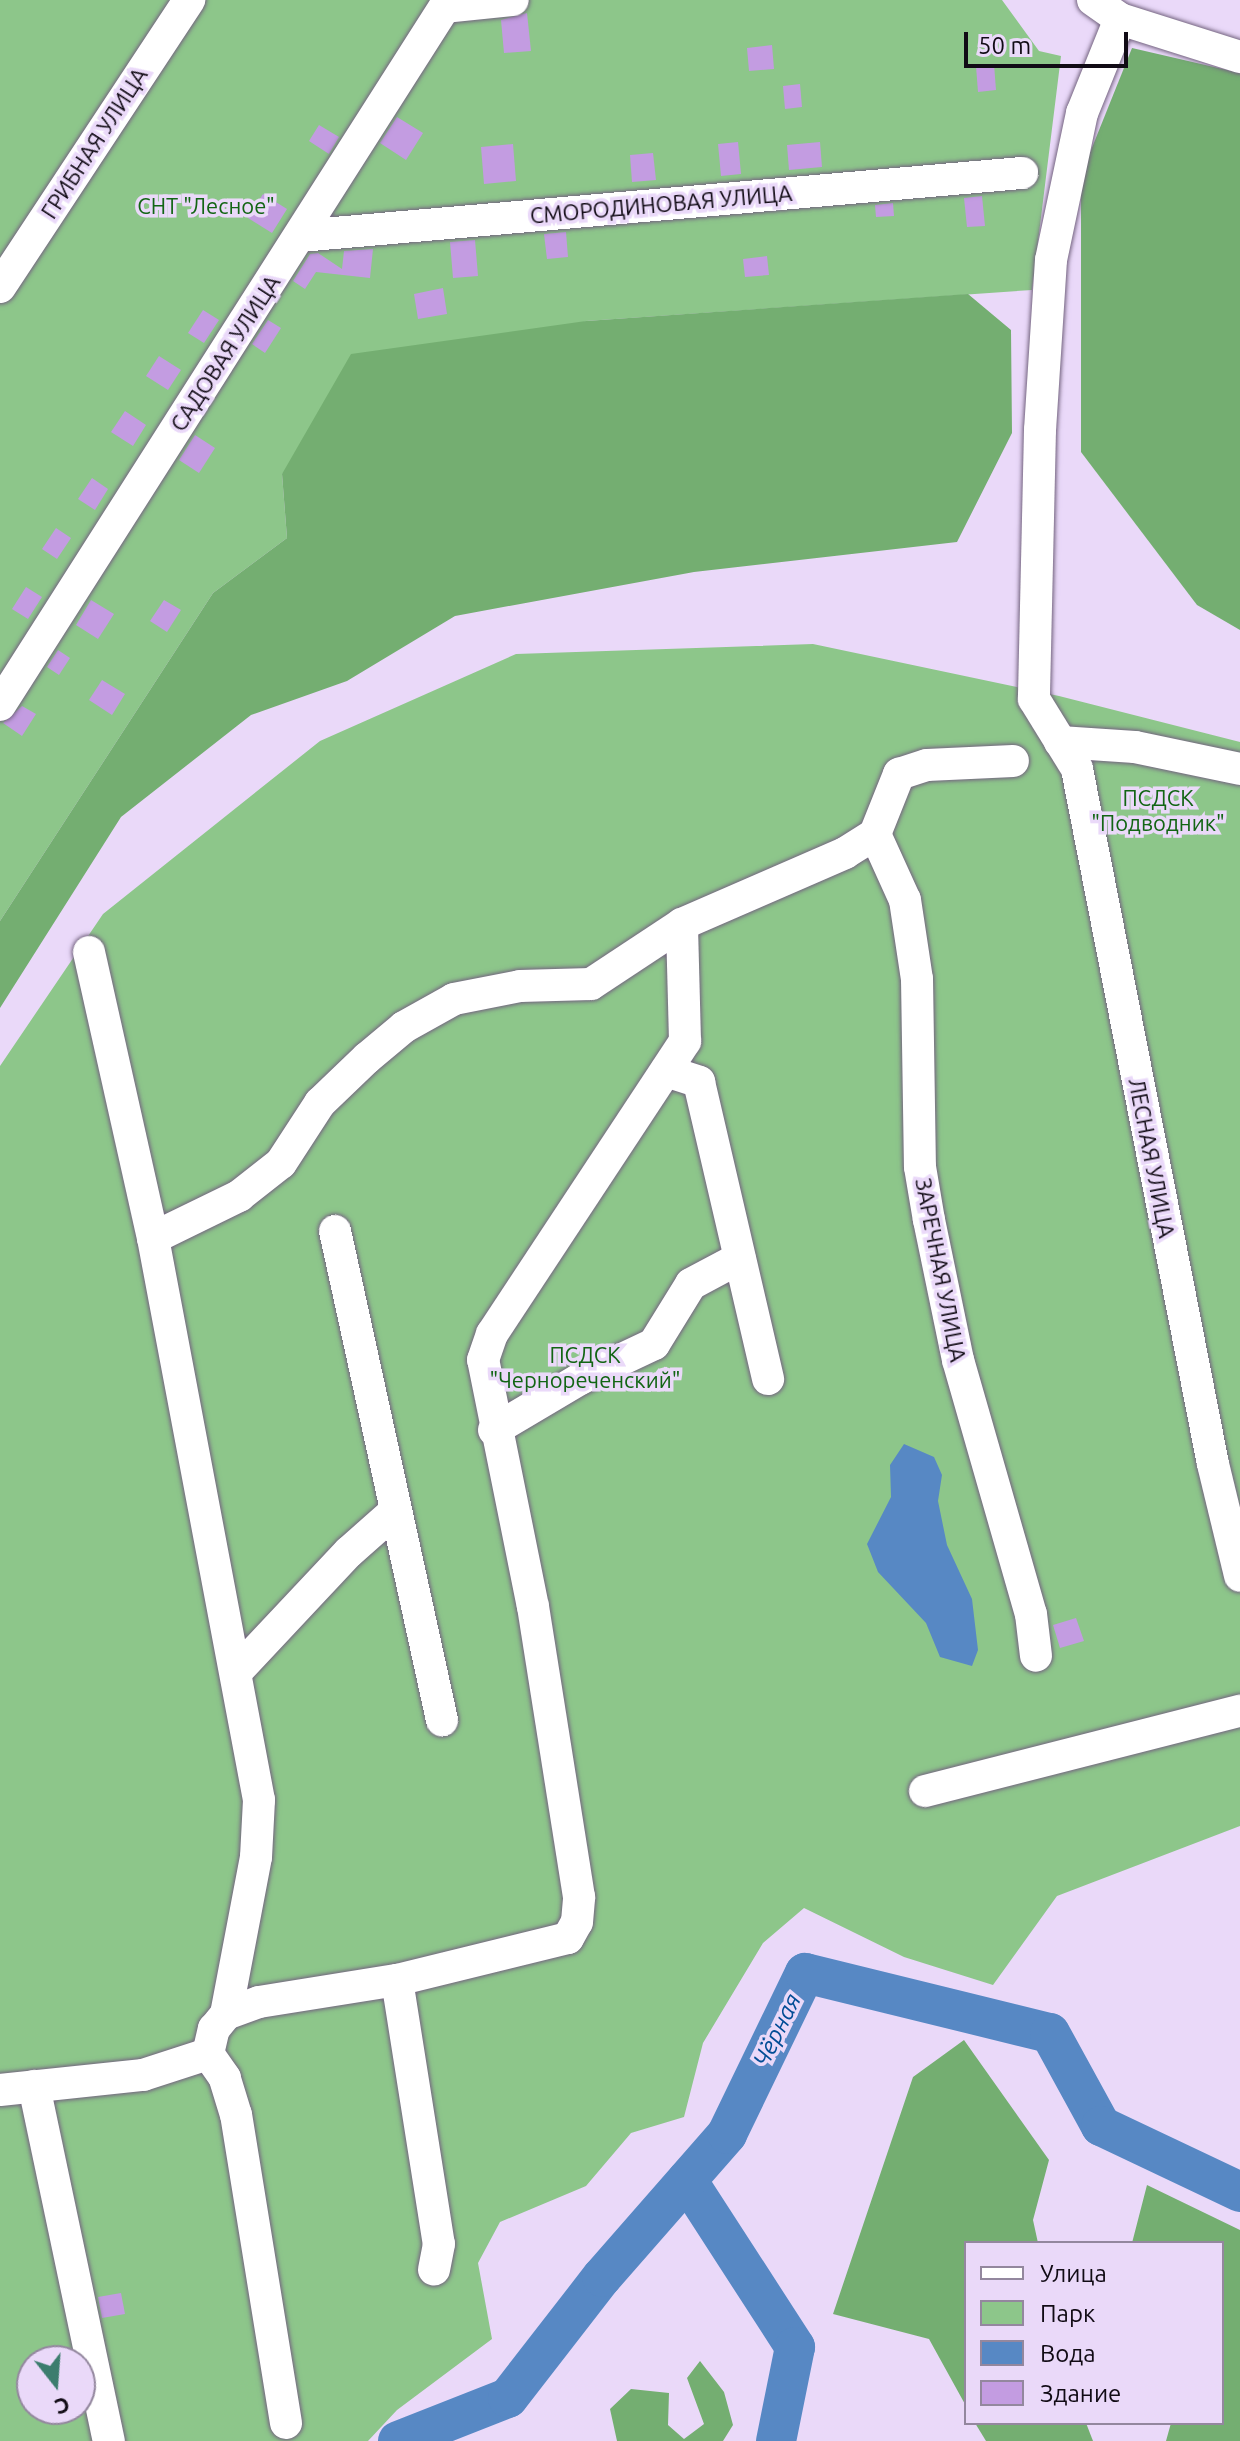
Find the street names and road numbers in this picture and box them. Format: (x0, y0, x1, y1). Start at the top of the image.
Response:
street label: ГРИБНАЯ УЛИЦА (35, 63, 153, 223)
street label: СМОРОДИНОВАЯ УЛИЦА (529, 179, 793, 229)
street label: САДОВАЯ УЛИЦА (165, 270, 285, 436)
street label: ЛЕСНАЯ УЛИЦА (1124, 1076, 1180, 1240)
street label: ЗАРЕЧНАЯ УЛИЦА (910, 1176, 972, 1364)

